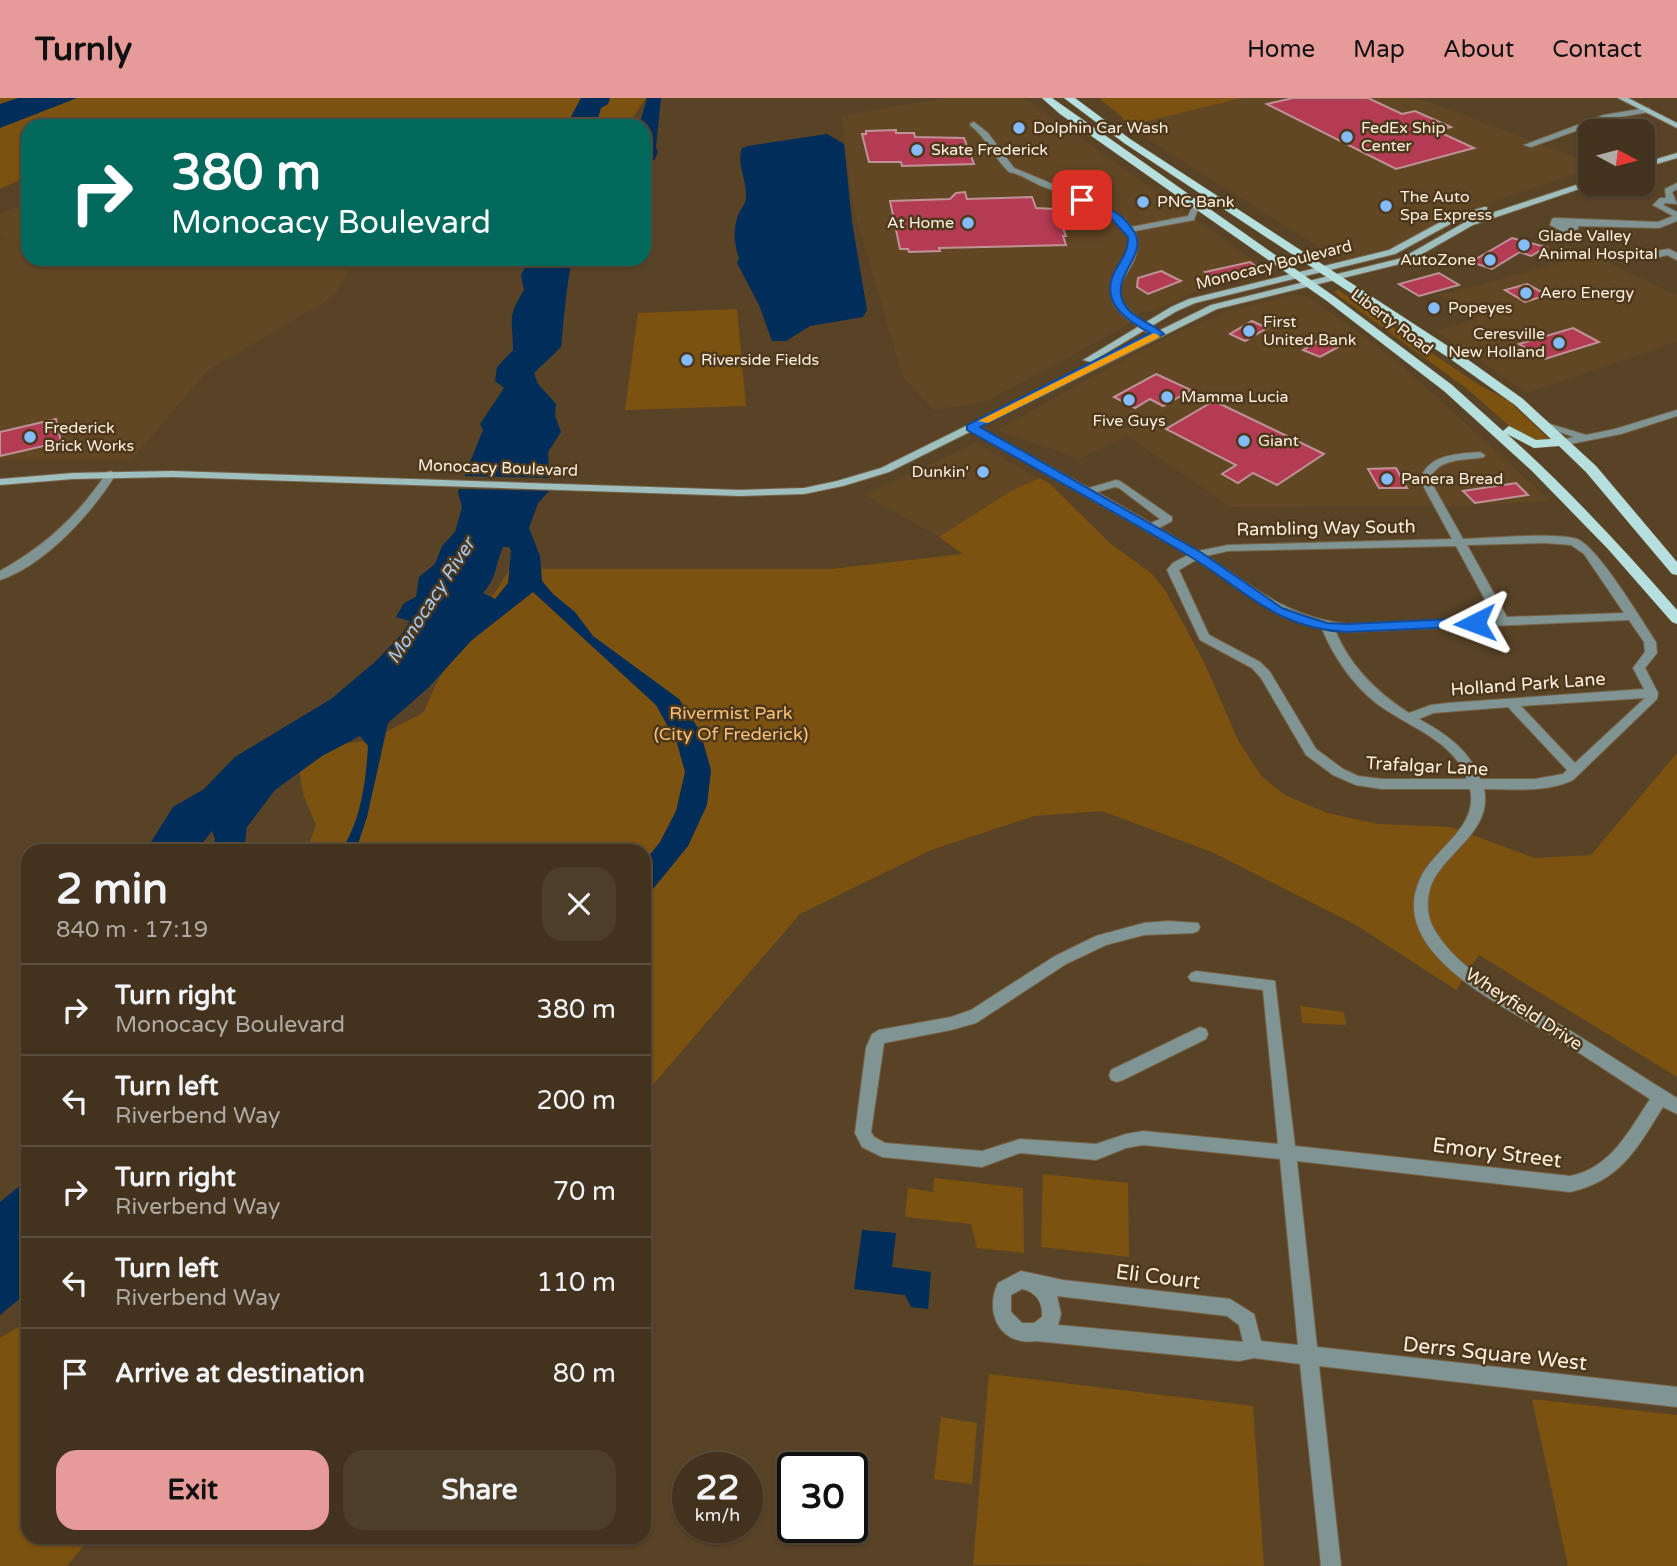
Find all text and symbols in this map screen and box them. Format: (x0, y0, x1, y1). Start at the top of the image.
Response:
text: Turnly (35, 30, 132, 69)
text: Home (1247, 35, 1315, 64)
text: Map (1353, 35, 1405, 64)
text: About (1443, 35, 1514, 64)
text: Contact (1552, 35, 1642, 64)
place label: Dolphin Car Wash (1033, 118, 1169, 138)
place label: FedEx Ship Center (1361, 118, 1446, 156)
north arrow (1578, 119, 1656, 196)
map controls (1578, 119, 1655, 196)
marker: Dolphin Car Wash (1011, 120, 1027, 136)
marker: FedEx Ship Center (1339, 129, 1355, 145)
place label: Skate Frederick (931, 140, 1048, 160)
marker: Skate Frederick (909, 142, 925, 158)
text: 380 m (171, 144, 321, 203)
icon: right (56, 147, 147, 238)
pin (1052, 170, 1112, 230)
icon: arrive (1063, 181, 1101, 219)
place label: The Auto Spa Express (1400, 187, 1492, 225)
place label: PNC Bank (1157, 192, 1235, 212)
marker: PNC Bank (1135, 194, 1151, 210)
marker: The Auto Spa Express (1378, 198, 1394, 214)
text: Monocacy Boulevard (171, 204, 491, 242)
place label: At Home (887, 213, 954, 233)
marker: At Home (960, 215, 976, 231)
place label: Glade Valley Animal Hospital (1538, 226, 1658, 264)
street label: Monocacy Boulevard (1194, 236, 1354, 294)
marker: Glade Valley Animal Hospital (1516, 237, 1532, 253)
place label: AutoZone (1400, 250, 1476, 270)
marker: AutoZone (1482, 252, 1498, 268)
place label: Aero Energy (1540, 283, 1634, 303)
street label: Liberty Road (1347, 285, 1437, 359)
marker: Aero Energy (1518, 285, 1534, 301)
place label: Popeyes (1448, 298, 1513, 318)
marker: Popeyes (1426, 300, 1442, 316)
place label: First United Bank (1263, 312, 1357, 350)
marker: First United Bank (1241, 323, 1257, 339)
place label: Ceresville New Holland (1448, 324, 1545, 362)
marker: Ceresville New Holland (1551, 335, 1567, 351)
place label: Riverside Fields (701, 350, 819, 370)
marker: Riverside Fields (679, 352, 695, 368)
place label: Mamma Lucia (1181, 387, 1288, 407)
marker: Mamma Lucia (1159, 389, 1175, 405)
marker: Five Guys (1121, 392, 1137, 408)
place label: Five Guys (1092, 411, 1166, 431)
place label: Frederick Brick Works (44, 418, 134, 456)
marker: Frederick Brick Works (22, 429, 38, 445)
place label: Giant (1258, 431, 1299, 451)
marker: Giant (1236, 433, 1252, 449)
street label: Monocacy Boulevard (418, 455, 578, 481)
place label: Dunkin' (912, 462, 969, 482)
marker: Dunkin' (975, 464, 991, 480)
place label: Panera Bread (1401, 469, 1503, 489)
marker: Panera Bread (1379, 471, 1395, 487)
street label: Rambling Way South (1236, 515, 1416, 541)
water label: Monocacy River (382, 532, 481, 668)
position arrow (1438, 586, 1512, 660)
street label: Holland Park Lane (1450, 668, 1606, 700)
park label: Rivermist Park (City Of Frederick) (654, 702, 808, 745)
street label: Trafalgar Lane (1365, 752, 1489, 780)
text: 2 min (56, 864, 168, 915)
button: close (542, 867, 616, 941)
text: 840 m · 17:19 (56, 916, 208, 944)
street label: Wheyfield Drive (1461, 963, 1587, 1055)
text: Turn right (115, 980, 236, 1011)
icon: right (56, 991, 94, 1029)
text: 380 m (536, 994, 616, 1025)
text: Monocacy Boulevard (115, 1011, 345, 1039)
text: Turn left (115, 1071, 218, 1102)
icon: left (56, 1082, 94, 1120)
text: 200 m (536, 1085, 616, 1116)
text: Riverbend Way (115, 1102, 280, 1130)
street label: Emory Street (1431, 1133, 1563, 1173)
text: Turn right (115, 1162, 236, 1193)
icon: right (56, 1173, 94, 1211)
text: 70 m (553, 1176, 616, 1207)
text: Riverbend Way (115, 1193, 280, 1221)
text: Turn left (115, 1253, 218, 1284)
street label: Eli Court (1114, 1259, 1202, 1295)
icon: left (56, 1264, 94, 1302)
text: 110 m (536, 1267, 616, 1298)
text: Riverbend Way (115, 1284, 280, 1312)
street label: Derrs Square West (1402, 1332, 1588, 1376)
icon: arrive (56, 1355, 94, 1393)
text: Arrive at destination (115, 1358, 365, 1389)
text: 80 m (553, 1358, 616, 1389)
button: Exit (56, 1450, 329, 1530)
button: Share (343, 1450, 616, 1530)
speed limit sign: 30 (777, 1452, 868, 1543)
text: 22 (696, 1467, 739, 1509)
text: km/h (695, 1504, 740, 1526)

